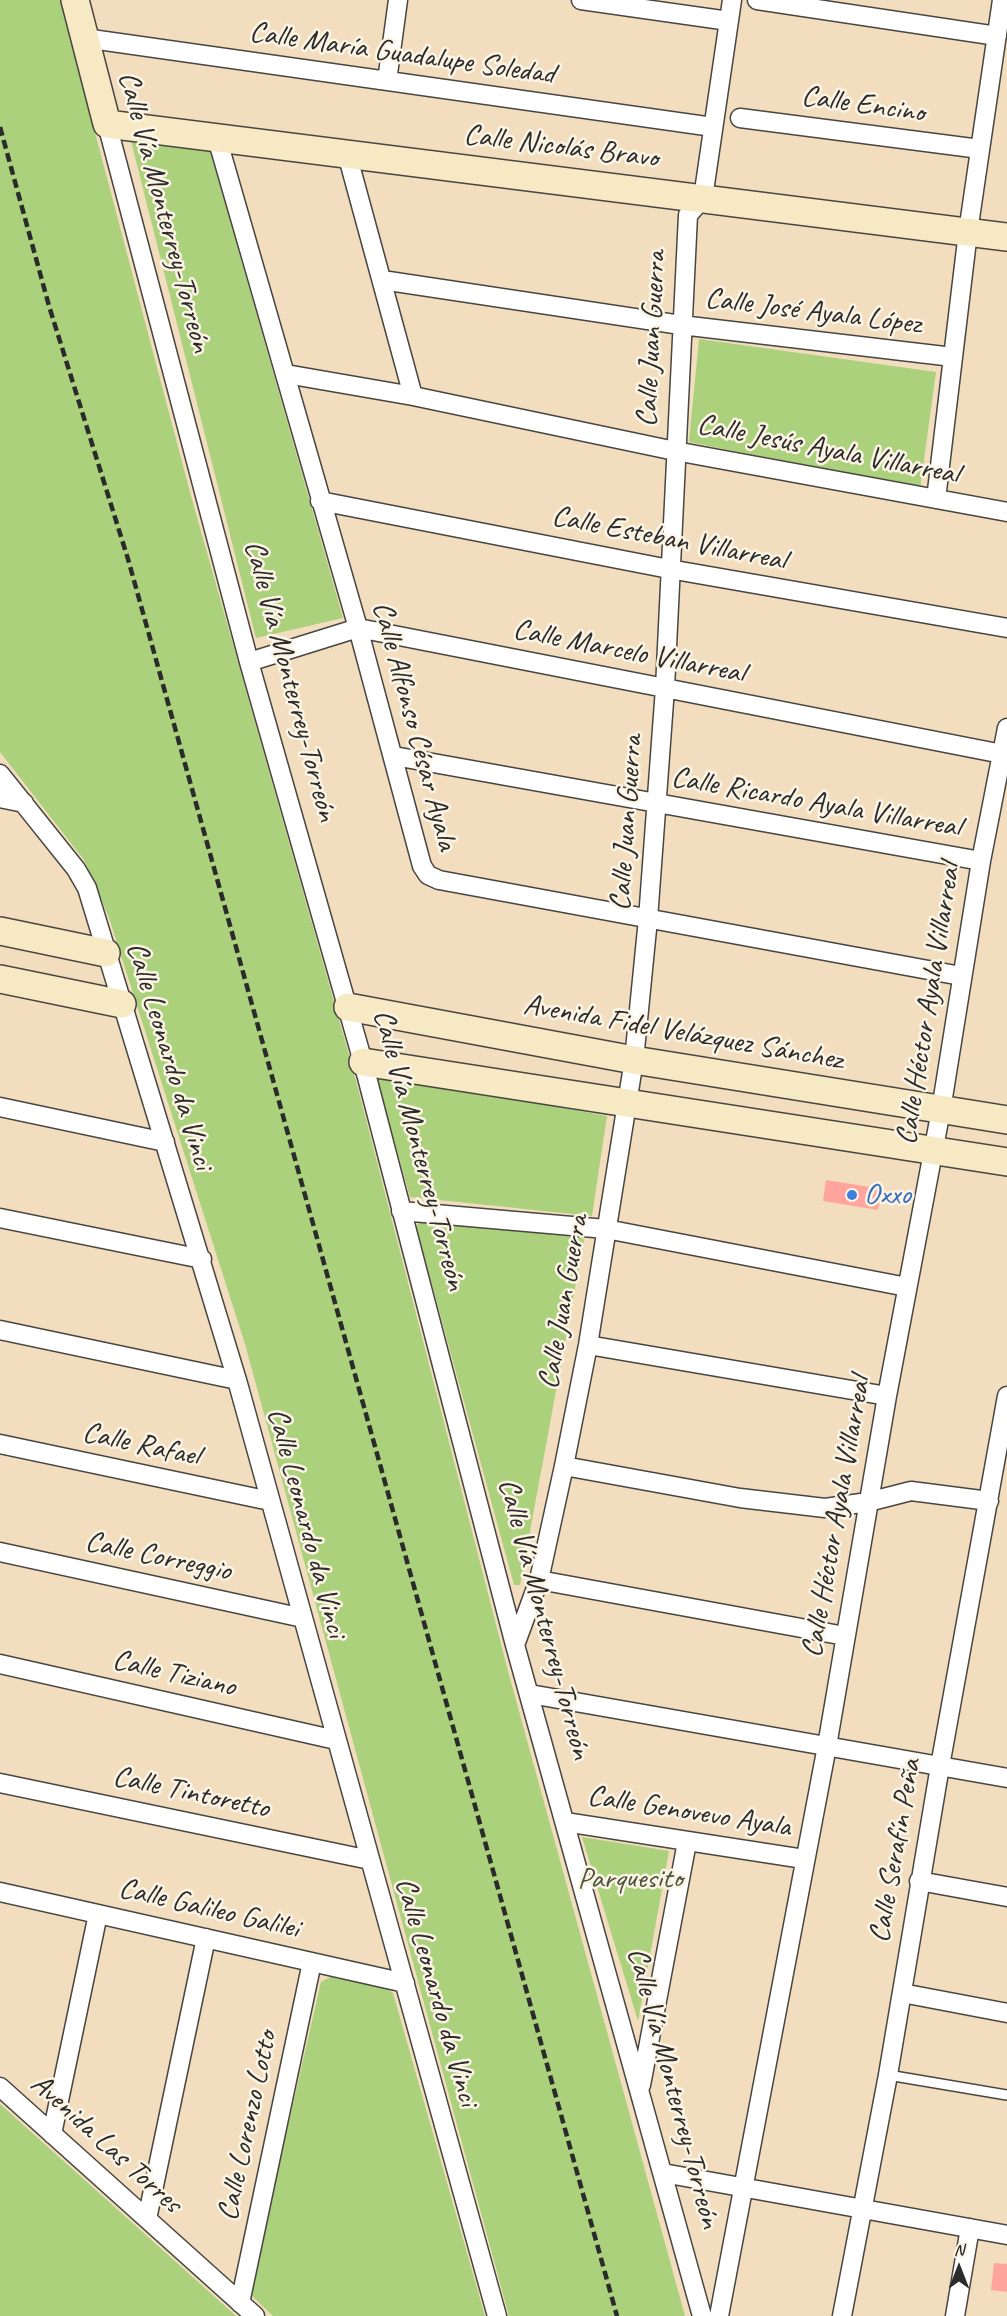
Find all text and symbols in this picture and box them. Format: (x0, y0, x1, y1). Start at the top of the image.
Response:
street label: Calle María Guadalupe Soledad (247, 15, 557, 93)
street label: Calle Vía Monterrey-Torreón (109, 68, 219, 356)
street label: Calle Encino (799, 79, 927, 131)
street label: Calle Nicolás Bravo (462, 117, 660, 177)
street label: Calle Juan Guerra (629, 250, 675, 428)
street label: Calle José Ayala López (703, 281, 923, 343)
street label: Calle Jesús Ayala Villarreal (694, 407, 962, 493)
street label: Calle Esteban Villarreal (549, 499, 789, 579)
street label: Calle Vía Monterrey-Torreón (235, 537, 345, 825)
street label: Calle Alfonso César Ayala (364, 598, 464, 854)
street label: Calle Marcelo Villarreal (510, 612, 748, 692)
street label: Calle Juan Guerra (603, 734, 651, 912)
street label: Calle Ricardo Ayala Villarreal (668, 760, 964, 846)
street label: Calle Héctor Ayala Villarreal (889, 861, 969, 1147)
street label: Calle Leonardo da Vinci (117, 938, 221, 1174)
street label: Avenida Fidel Velázquez Sánchez (521, 987, 845, 1079)
street label: Calle Vía Monterrey-Torreón (364, 1006, 474, 1294)
place label: Oxxo (864, 1177, 911, 1213)
marker: Oxxo (845, 1188, 859, 1202)
street label: Calle Juan Guerra (531, 1212, 597, 1392)
street label: Calle Héctor Ayala Villarreal (795, 1374, 879, 1660)
street label: Calle Leonardo da Vinci (258, 1404, 354, 1642)
street label: Calle Rafael (79, 1415, 203, 1475)
street label: Calle Vía Monterrey-Torreón (489, 1475, 599, 1763)
street label: Calle Correggio (82, 1524, 234, 1590)
street label: Calle Tiziano (109, 1642, 239, 1706)
street label: Calle Serafín Peña (862, 1756, 930, 1946)
street label: Calle Tintoretto (110, 1759, 272, 1827)
street label: Calle Genovevo Ayala (585, 1778, 793, 1846)
park label: Parquesito (577, 1861, 683, 1897)
street label: Calle Galileo Galilei (115, 1871, 303, 1947)
street label: Calle Leonardo da Vinci (386, 1874, 486, 2110)
street label: Calle Vía Monterrey-Torreón (618, 1944, 728, 2232)
street label: Calle Lorenzo Lotto (210, 2028, 286, 2224)
street label: Avenida Las Torres (23, 2067, 189, 2221)
north arrow (929, 2238, 989, 2298)
text: N (954, 2240, 964, 2260)

